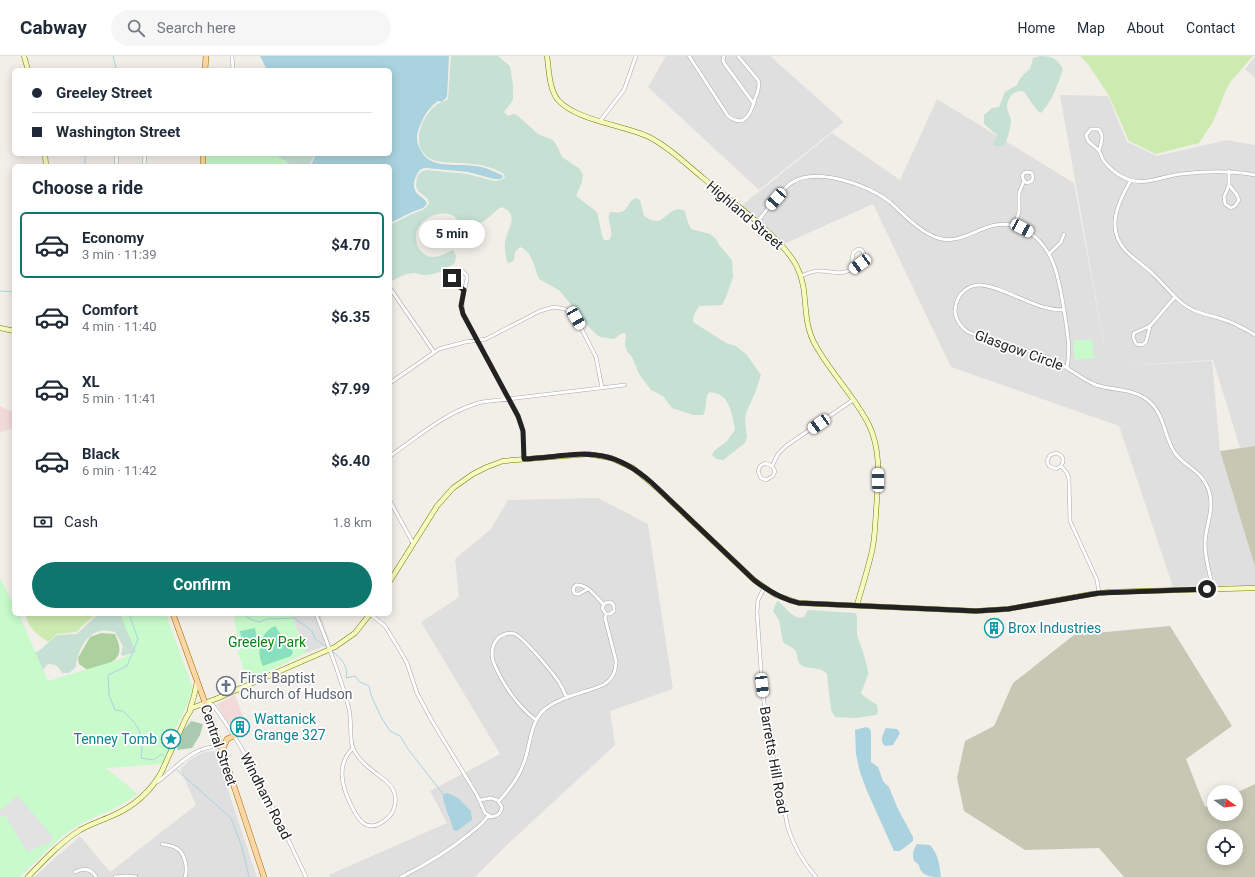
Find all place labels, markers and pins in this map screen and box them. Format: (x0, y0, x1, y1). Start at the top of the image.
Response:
building icon: Brox Industries (983, 617, 1005, 639)
place label: Brox Industries (1008, 620, 1101, 636)
place label: First Baptist Church of Hudson (240, 670, 353, 702)
church icon: First Baptist Church of Hudson (215, 675, 237, 697)
place label: Wattanick Grange 327 (254, 711, 326, 743)
building icon: Wattanick Grange 327 (229, 716, 251, 738)
place icon: Tenney Tomb (160, 728, 182, 750)
place label: Tenney Tomb (73, 731, 157, 747)

